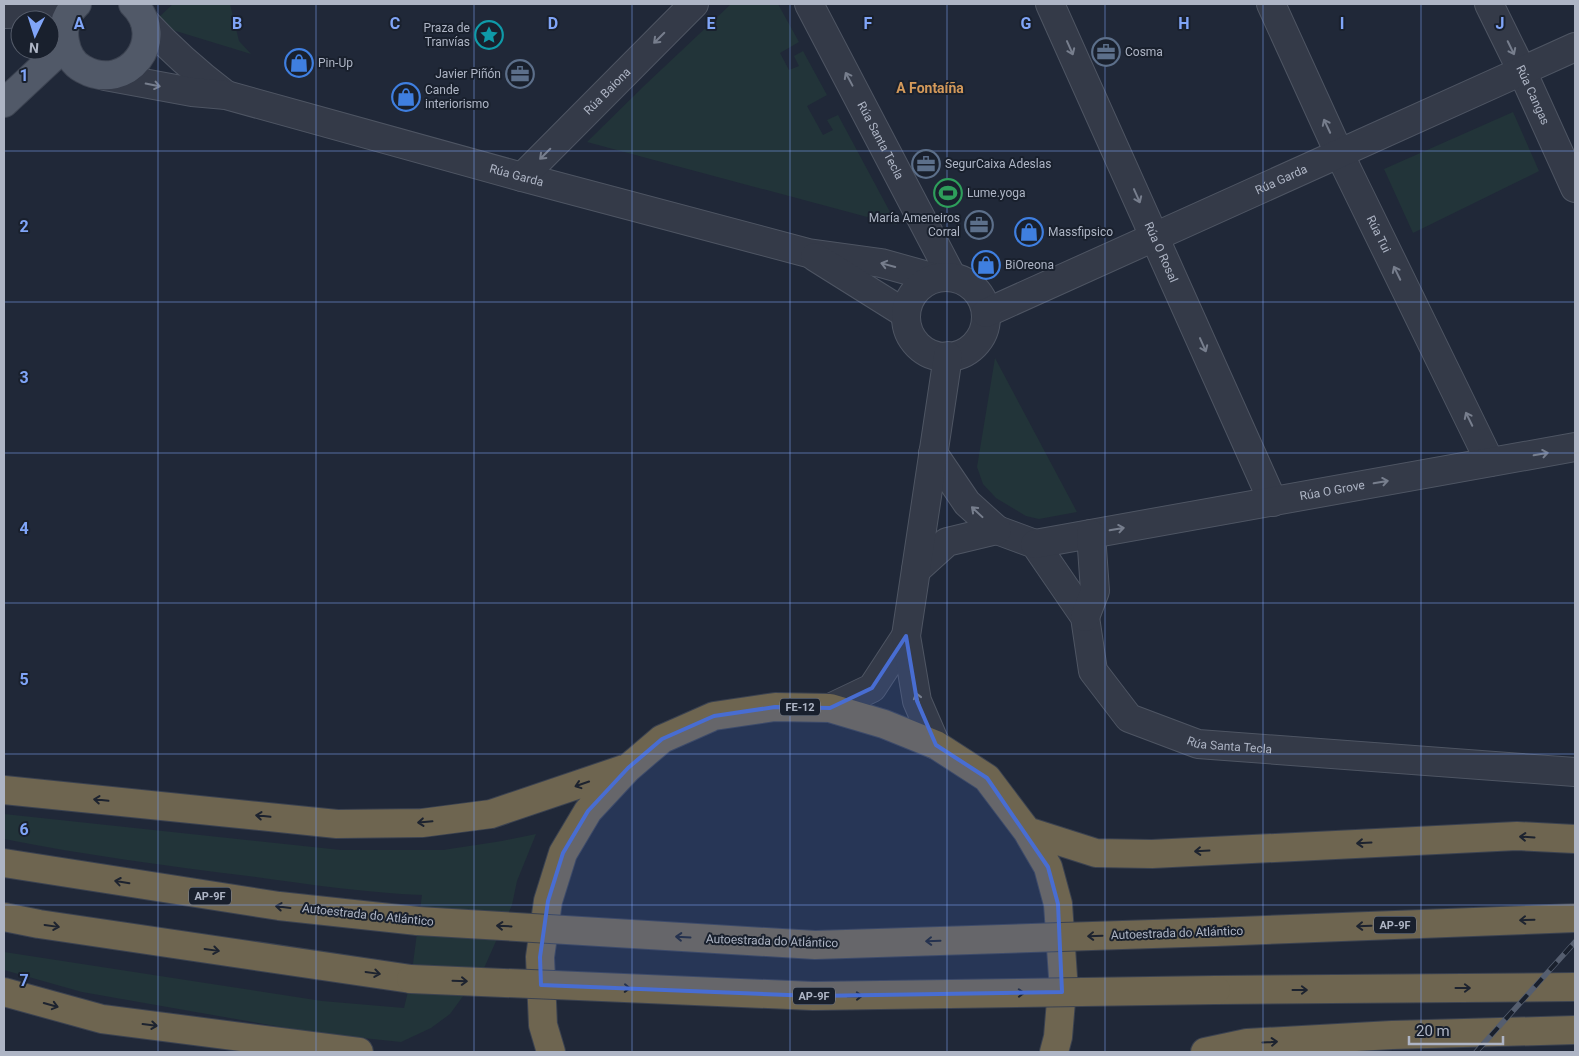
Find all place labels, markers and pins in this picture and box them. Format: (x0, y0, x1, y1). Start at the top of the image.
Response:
place icon: Praza de Tranvías (474, 20, 504, 50)
place label: Praza de Tranvías (423, 21, 470, 49)
office icon: Cosma (1091, 37, 1121, 67)
place label: Cosma (1125, 45, 1163, 59)
shop icon: Pin-Up (284, 48, 314, 78)
place label: Pin-Up (318, 56, 353, 70)
office icon: Javier Piñón (505, 59, 535, 89)
place label: Javier Piñón (435, 67, 501, 81)
shop icon: Cande interiorismo (391, 82, 421, 112)
place label: Cande interiorismo (425, 83, 489, 111)
office icon: SegurCaixa Adeslas (911, 149, 941, 179)
place label: SegurCaixa Adeslas (945, 157, 1051, 171)
sports icon: Lume.yoga (933, 178, 963, 208)
place label: Lume.yoga (967, 186, 1026, 200)
office icon: María Ameneiros Corral (964, 210, 994, 240)
place label: María Ameneiros Corral (869, 211, 960, 239)
shop icon: Massfipsico (1014, 217, 1044, 247)
place label: Massfipsico (1048, 225, 1113, 239)
shop icon: BiOreona (971, 250, 1001, 280)
place label: BiOreona (1005, 258, 1054, 272)

